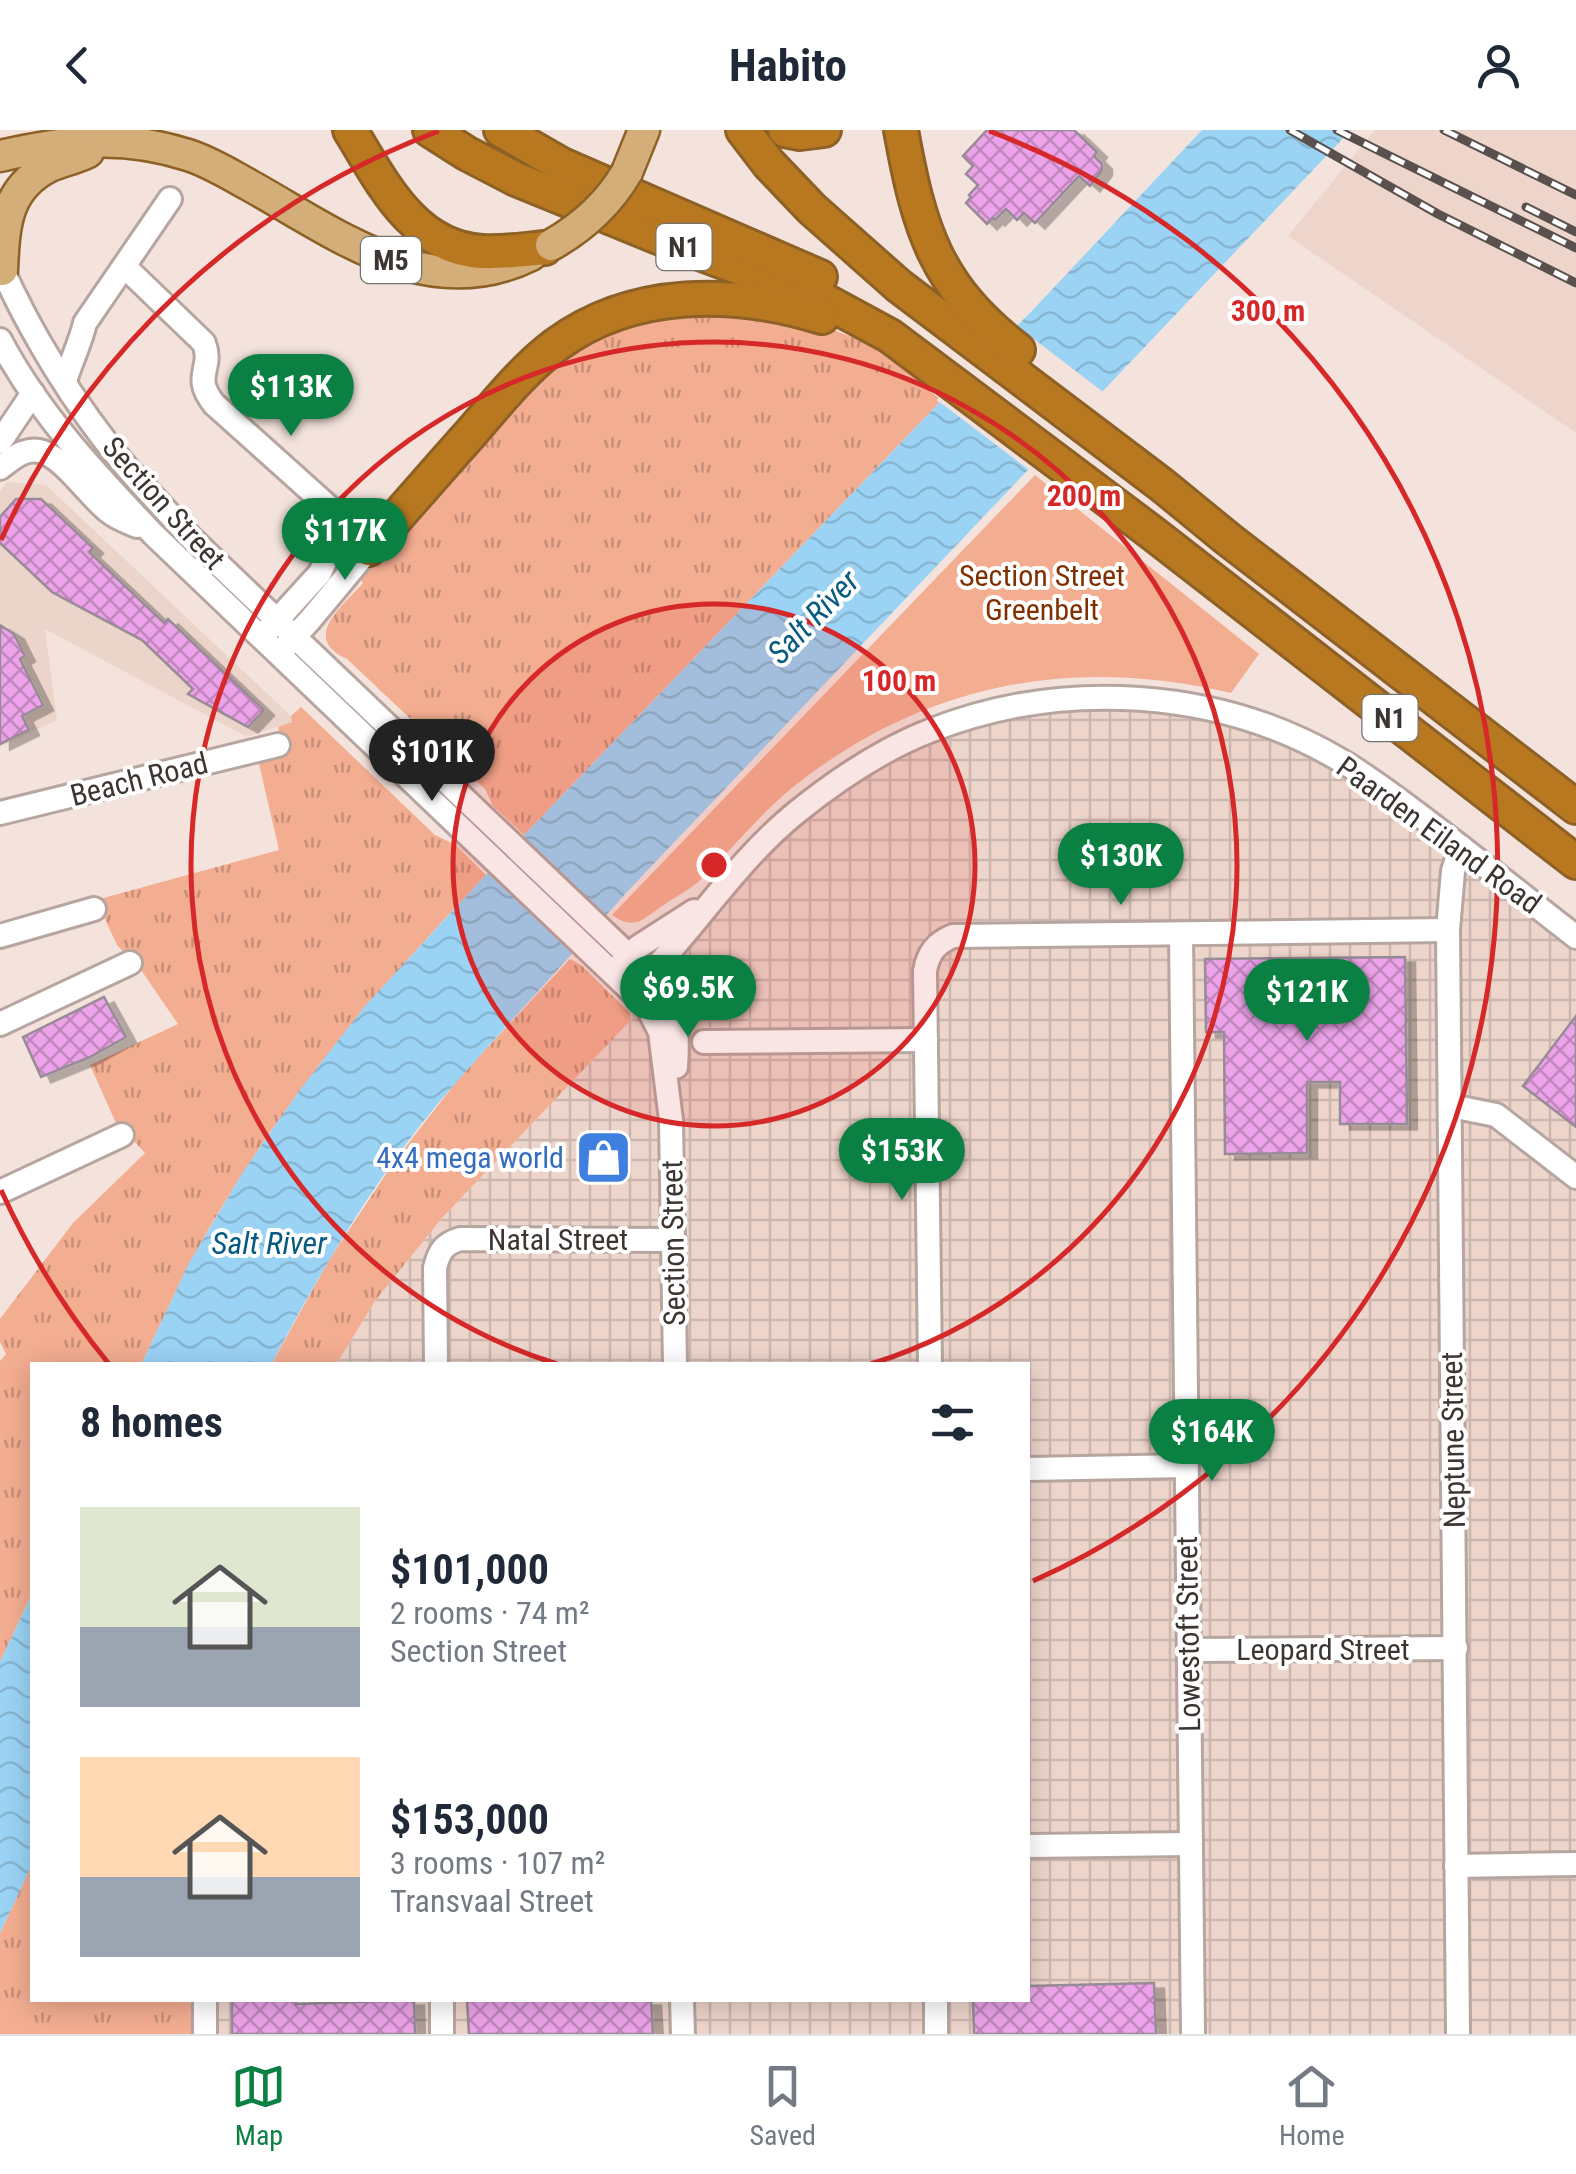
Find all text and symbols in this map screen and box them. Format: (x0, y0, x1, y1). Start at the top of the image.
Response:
icon: back (50, 38, 105, 93)
icon: person (1471, 38, 1526, 93)
text: Habito (729, 39, 847, 92)
road number: N1 (656, 224, 712, 270)
road number: M5 (361, 237, 421, 283)
text: 300 m (1231, 293, 1305, 328)
pin: $113K (221, 354, 361, 439)
text: $113K (250, 367, 332, 405)
street label: Section Street (95, 430, 233, 576)
text: 200 m (1047, 478, 1121, 513)
pin: $117K (275, 498, 415, 583)
text: $117K (304, 511, 386, 549)
park label: Section Street Greenbelt (959, 558, 1125, 627)
water label: Salt River (759, 561, 868, 672)
text: 100 m (862, 663, 936, 698)
road number: N1 (1362, 695, 1418, 741)
pin: $101K (362, 719, 502, 804)
text: $101K (391, 732, 473, 770)
street label: Beach Road (67, 745, 211, 813)
street label: Paarden Eiland Road (1330, 749, 1548, 921)
pin: $130K (1051, 823, 1191, 908)
text: $130K (1080, 836, 1162, 874)
centre of rings (696, 847, 732, 883)
pin: $69.5K (607, 955, 769, 1040)
pin: $121K (1237, 959, 1377, 1044)
text: $69.5K (642, 968, 734, 1006)
text: $121K (1266, 972, 1348, 1010)
pin: $153K (832, 1118, 972, 1203)
shop icon: 4x4 mega world (573, 1127, 633, 1187)
text: $153K (861, 1131, 943, 1169)
place label: 4x4 mega world (376, 1140, 564, 1175)
street label: Section Street (654, 1160, 692, 1326)
street label: Natal Street (488, 1222, 628, 1257)
water label: Salt River (211, 1224, 328, 1262)
street label: Neptune Street (1434, 1351, 1472, 1529)
icon: filters (925, 1395, 980, 1450)
text: 8 homes (80, 1398, 223, 1447)
pin: $164K (1142, 1399, 1282, 1484)
text: $164K (1171, 1412, 1253, 1450)
street label: Lowestoft Street (1169, 1536, 1207, 1732)
text: $101,000 (390, 1545, 549, 1594)
icon: home (160, 1547, 280, 1667)
text: 2 rooms · 74 m² (390, 1594, 589, 1632)
text: Section Street (390, 1632, 567, 1670)
street label: Leopard Street (1236, 1632, 1410, 1667)
text: $153,000 (390, 1795, 549, 1844)
icon: home (160, 1797, 280, 1917)
text: 3 rooms · 107 m² (390, 1844, 605, 1882)
text: Transvaal Street (390, 1882, 594, 1920)
tab: Map (231, 2059, 286, 2152)
tab: Saved (749, 2059, 816, 2152)
tab: Home (1279, 2059, 1345, 2152)

